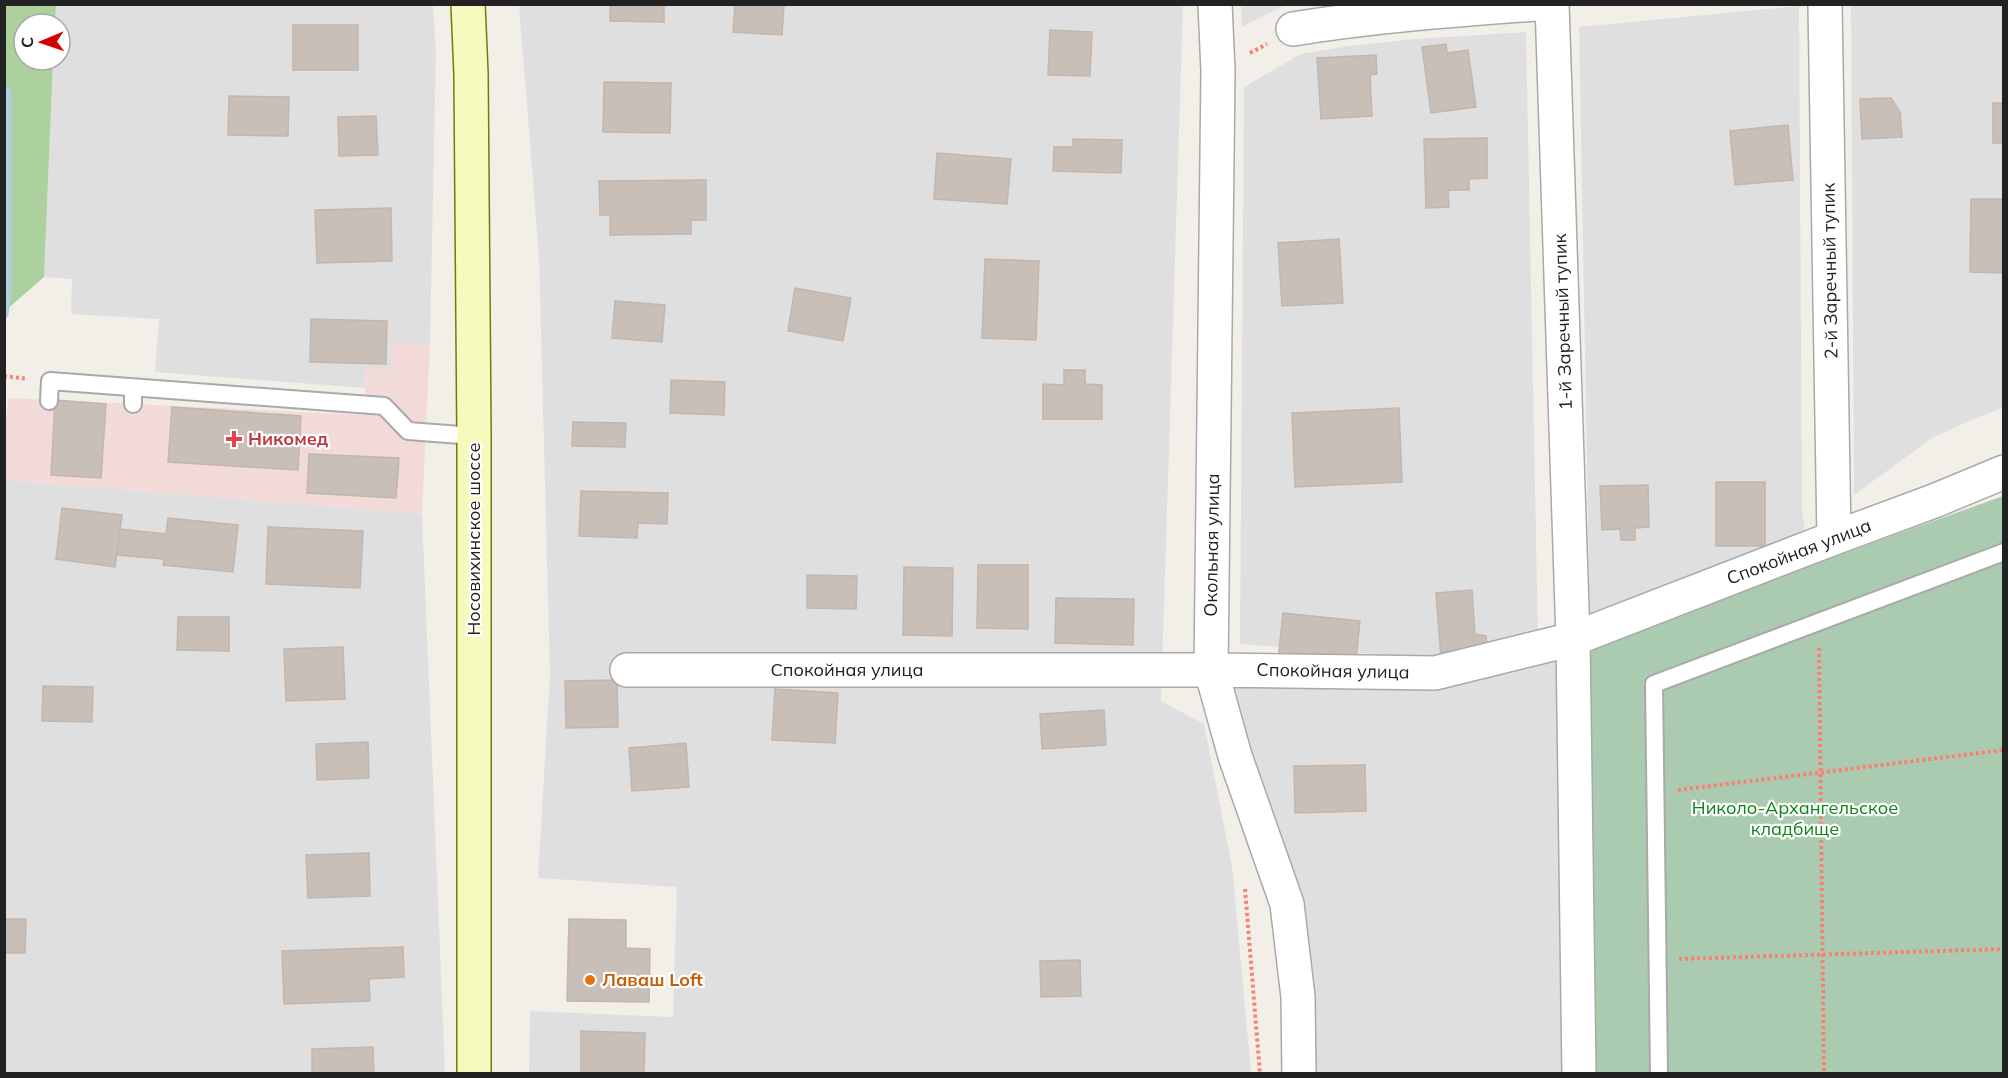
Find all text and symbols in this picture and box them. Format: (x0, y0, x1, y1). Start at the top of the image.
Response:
north arrow (12, 12, 72, 72)
text: С (17, 37, 37, 48)
street label: 2-й Заречный тупик (1816, 182, 1843, 359)
street label: 1-й Заречный тупик (1548, 233, 1577, 411)
place label: Никомед (248, 427, 329, 450)
marker: Никомед (225, 430, 243, 448)
street label: Носовихинское шоссе (462, 442, 485, 636)
street label: Окольная улица (1199, 473, 1224, 617)
street label: Спокойная улица (1723, 513, 1874, 590)
street label: Спокойная улица (770, 658, 924, 681)
street label: Спокойная улица (1256, 658, 1410, 683)
park label: Николо-Архангельское кладбище (1692, 796, 1898, 840)
place label: Лаваш Loft (602, 968, 703, 991)
marker: Лаваш Loft (583, 973, 597, 987)

